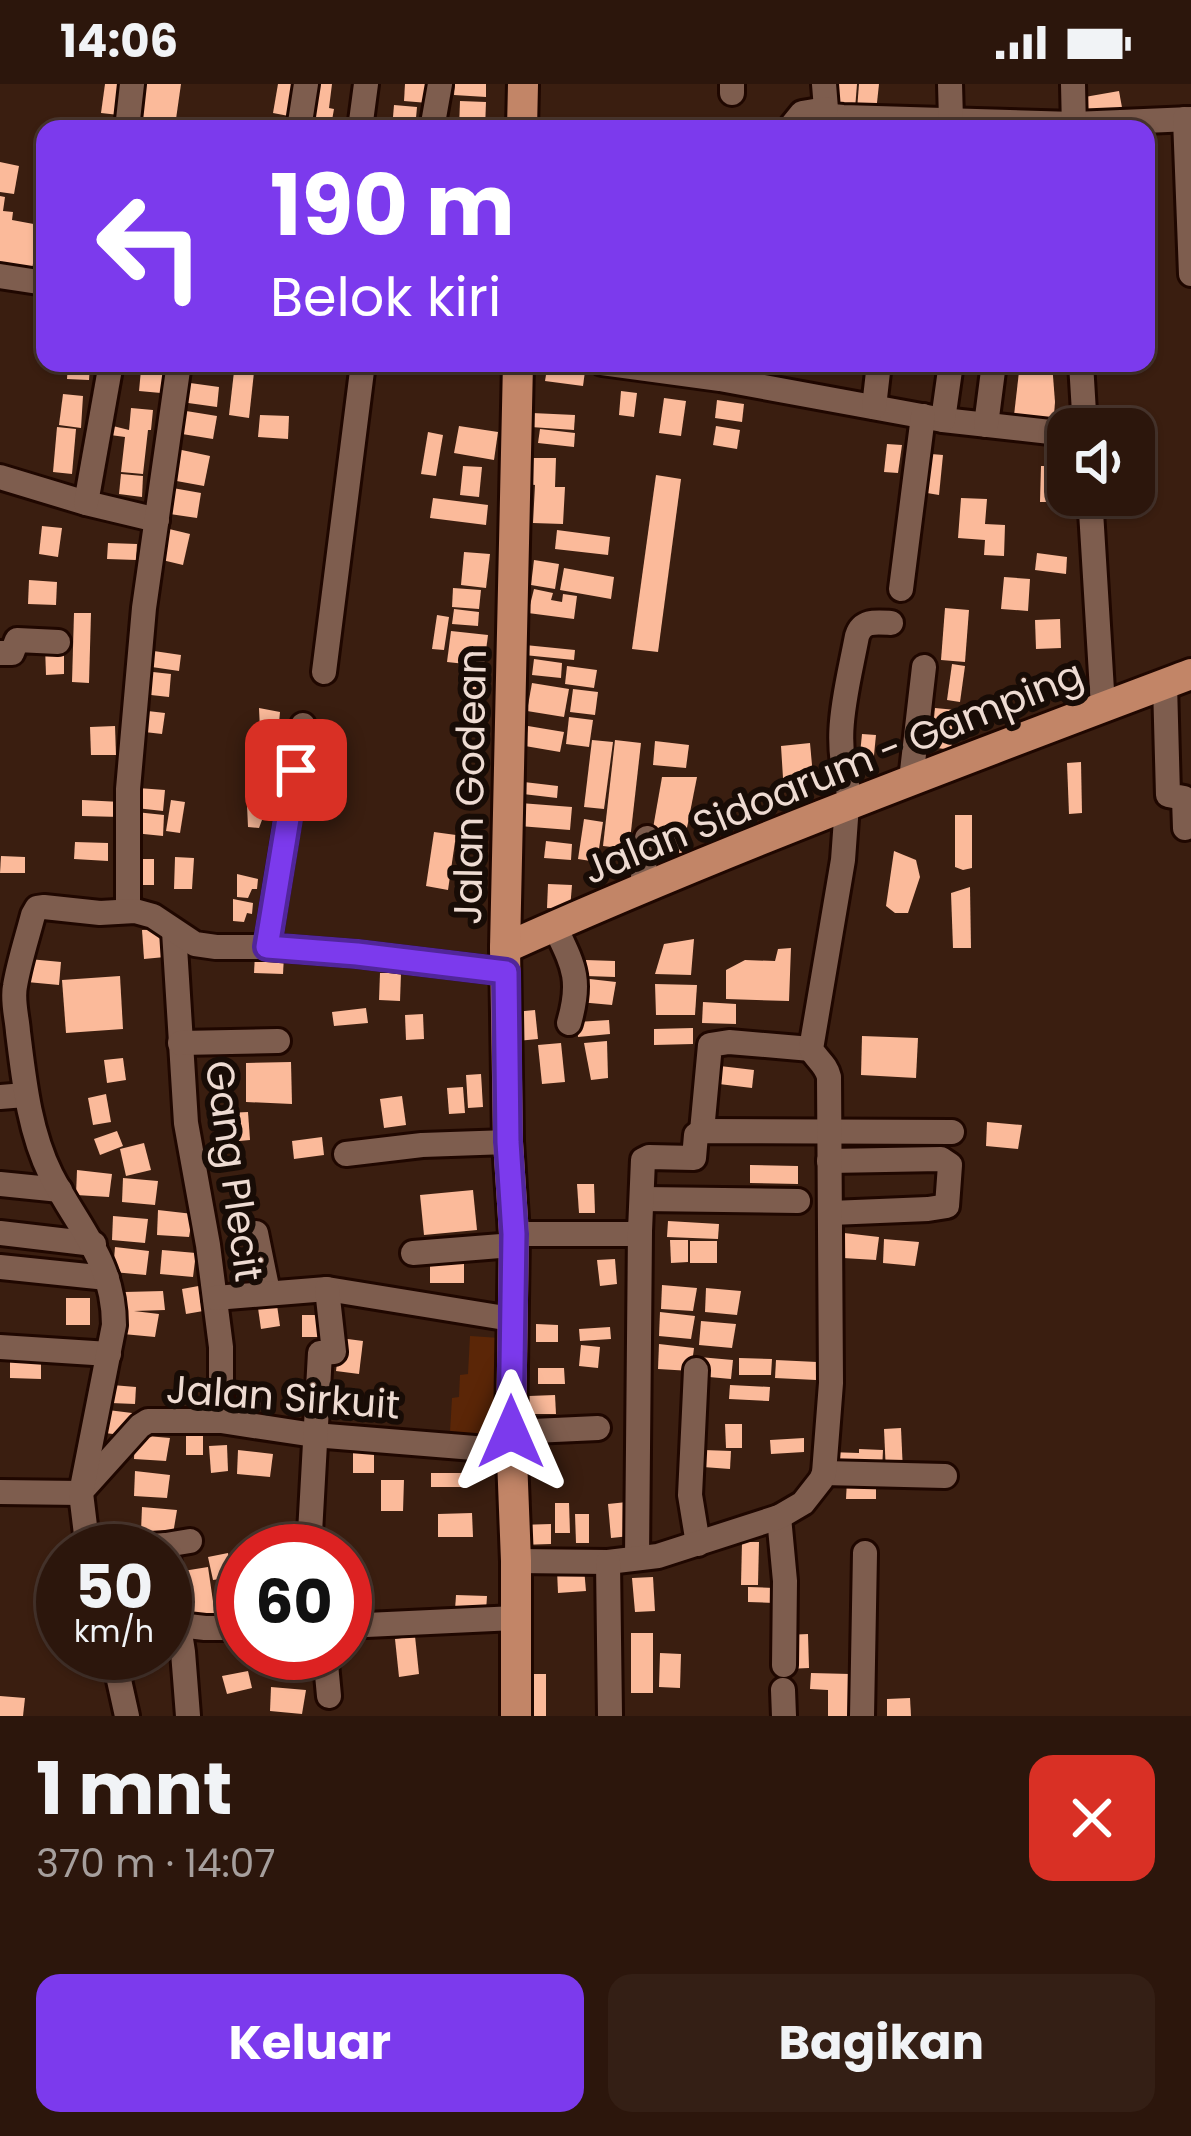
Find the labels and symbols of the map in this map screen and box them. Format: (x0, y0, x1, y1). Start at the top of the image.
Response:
street label: Jalan Sidoarum - Gamping (575, 646, 1091, 898)
street label: Jalan Godean (440, 649, 500, 925)
pin (245, 719, 347, 821)
street label: Gang Plecit (191, 1057, 277, 1285)
street label: Jalan Sirkuit (164, 1361, 402, 1433)
position arrow (448, 1369, 574, 1495)
speed limit sign: 60 (216, 1524, 372, 1680)

